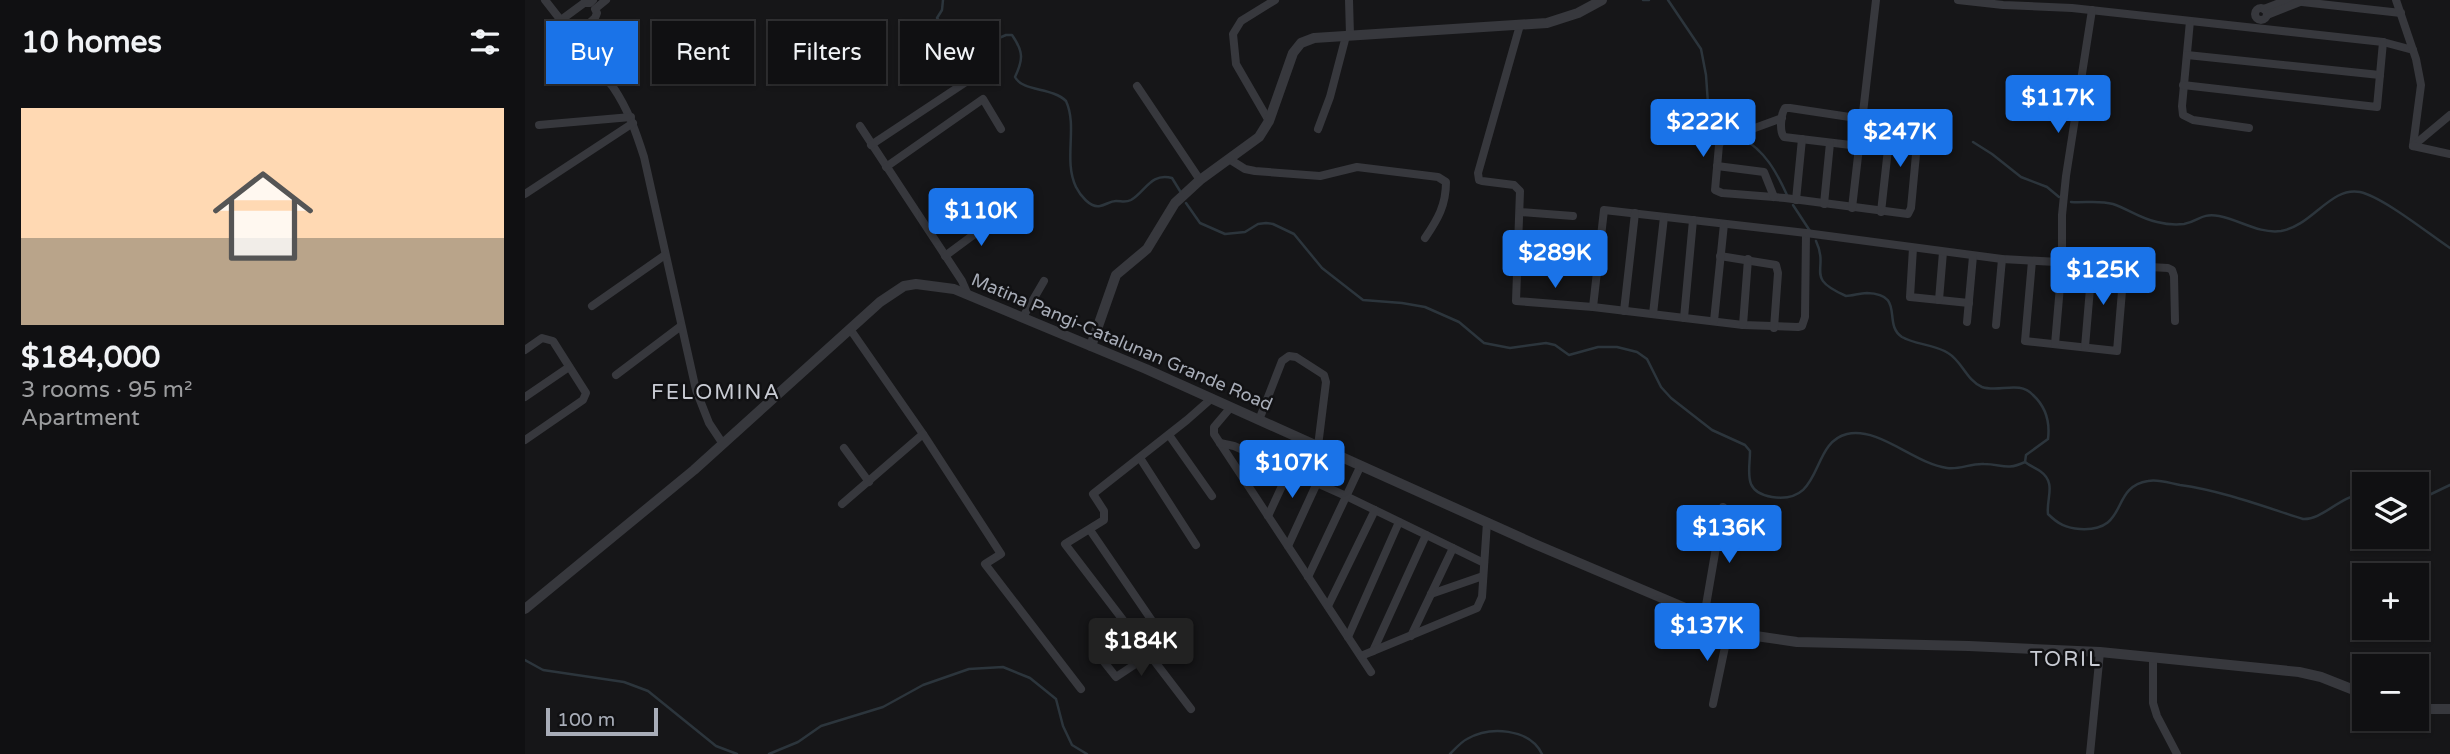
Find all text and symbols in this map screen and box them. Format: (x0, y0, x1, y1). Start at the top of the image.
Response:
chip: Buy (546, 21, 638, 84)
chip: Rent (652, 21, 754, 84)
chip: Filters (768, 21, 886, 84)
chip: New (900, 21, 999, 84)
icon: filters (466, 23, 504, 61)
text: 10 homes (21, 24, 162, 61)
pin: $117K (2009, 76, 2107, 135)
text: $117K (2022, 84, 2094, 112)
pin: $222K (1654, 100, 1752, 159)
text: $222K (1667, 108, 1739, 136)
pin: $247K (1851, 110, 1949, 169)
text: $247K (1864, 118, 1936, 146)
icon: home (200, 153, 326, 279)
pin: $110K (932, 188, 1030, 248)
text: $110K (945, 197, 1017, 225)
pin: $289K (1506, 230, 1604, 290)
text: $289K (1519, 239, 1591, 267)
pin: $125K (2054, 247, 2152, 307)
text: $125K (2067, 256, 2139, 284)
street label: Matina Pangi-Catalunan Grande Road (968, 268, 1276, 416)
text: $184,000 (21, 339, 160, 376)
text: 3 rooms · 95 m² (21, 376, 192, 404)
district label: FELOMINA (651, 380, 781, 405)
text: Apartment (21, 404, 140, 432)
pin: $107K (1243, 440, 1341, 500)
text: $107K (1256, 449, 1328, 477)
map controls (2352, 472, 2429, 731)
button: layers (2352, 472, 2429, 549)
pin: $136K (1680, 505, 1778, 565)
text: $136K (1693, 514, 1765, 542)
button: + (2352, 563, 2429, 640)
pin: $137K (1658, 604, 1756, 663)
text: $137K (1671, 612, 1743, 640)
pin: $184K (1092, 618, 1190, 678)
text: $184K (1105, 627, 1177, 655)
district label: TORIL (2030, 647, 2102, 672)
button: − (2352, 654, 2429, 731)
scale bar (546, 705, 658, 737)
text: 100 m (557, 709, 615, 731)

